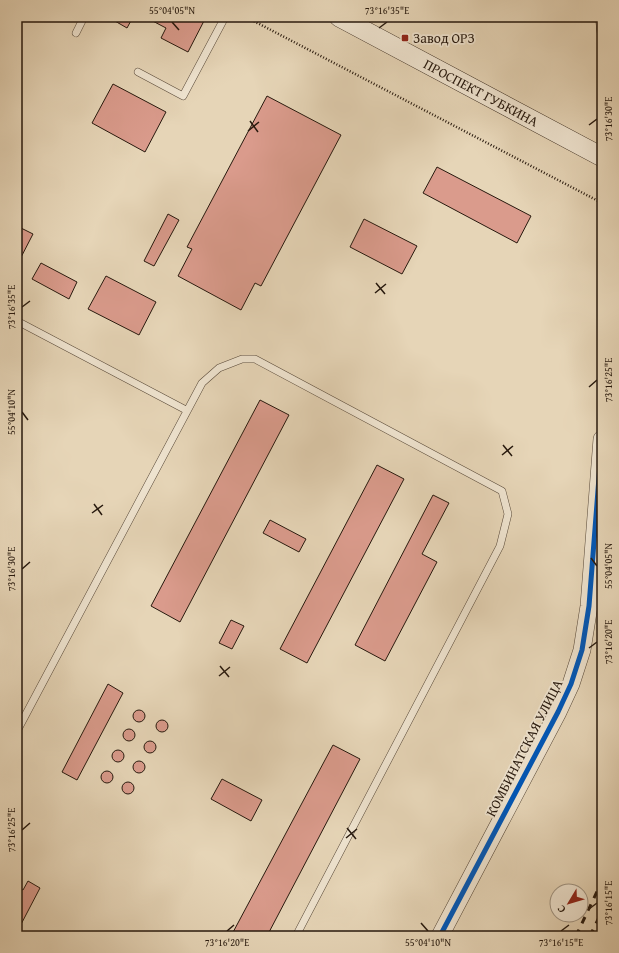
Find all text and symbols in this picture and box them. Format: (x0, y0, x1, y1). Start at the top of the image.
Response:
text: 55°04'05"N (149, 3, 195, 18)
text: 73°16'35"E (365, 3, 409, 18)
place label: Завод ОРЗ (413, 28, 475, 48)
marker: Завод ОРЗ (400, 33, 410, 43)
street label: ПРОСПЕКТ ГУБКИНА (420, 54, 543, 132)
text: 73°16'30"E (601, 97, 616, 141)
text: 73°16'35"E (4, 285, 19, 329)
text: 73°16'25"E (601, 358, 616, 402)
text: 55°04'10"N (4, 389, 19, 435)
text: 55°04'05"N (601, 543, 616, 589)
text: 73°16'30"E (4, 547, 19, 591)
text: 73°16'20"E (601, 620, 616, 664)
street label: КОМБИНАТСКАЯ УЛИЦА (481, 676, 568, 820)
text: 73°16'25"E (4, 808, 19, 852)
text: 73°16'15"E (601, 881, 616, 925)
north arrow (549, 883, 589, 923)
text: С (553, 902, 569, 917)
text: 73°16'20"E (205, 935, 249, 950)
text: 55°04'10"N (405, 935, 451, 950)
text: 73°16'15"E (539, 935, 583, 950)

